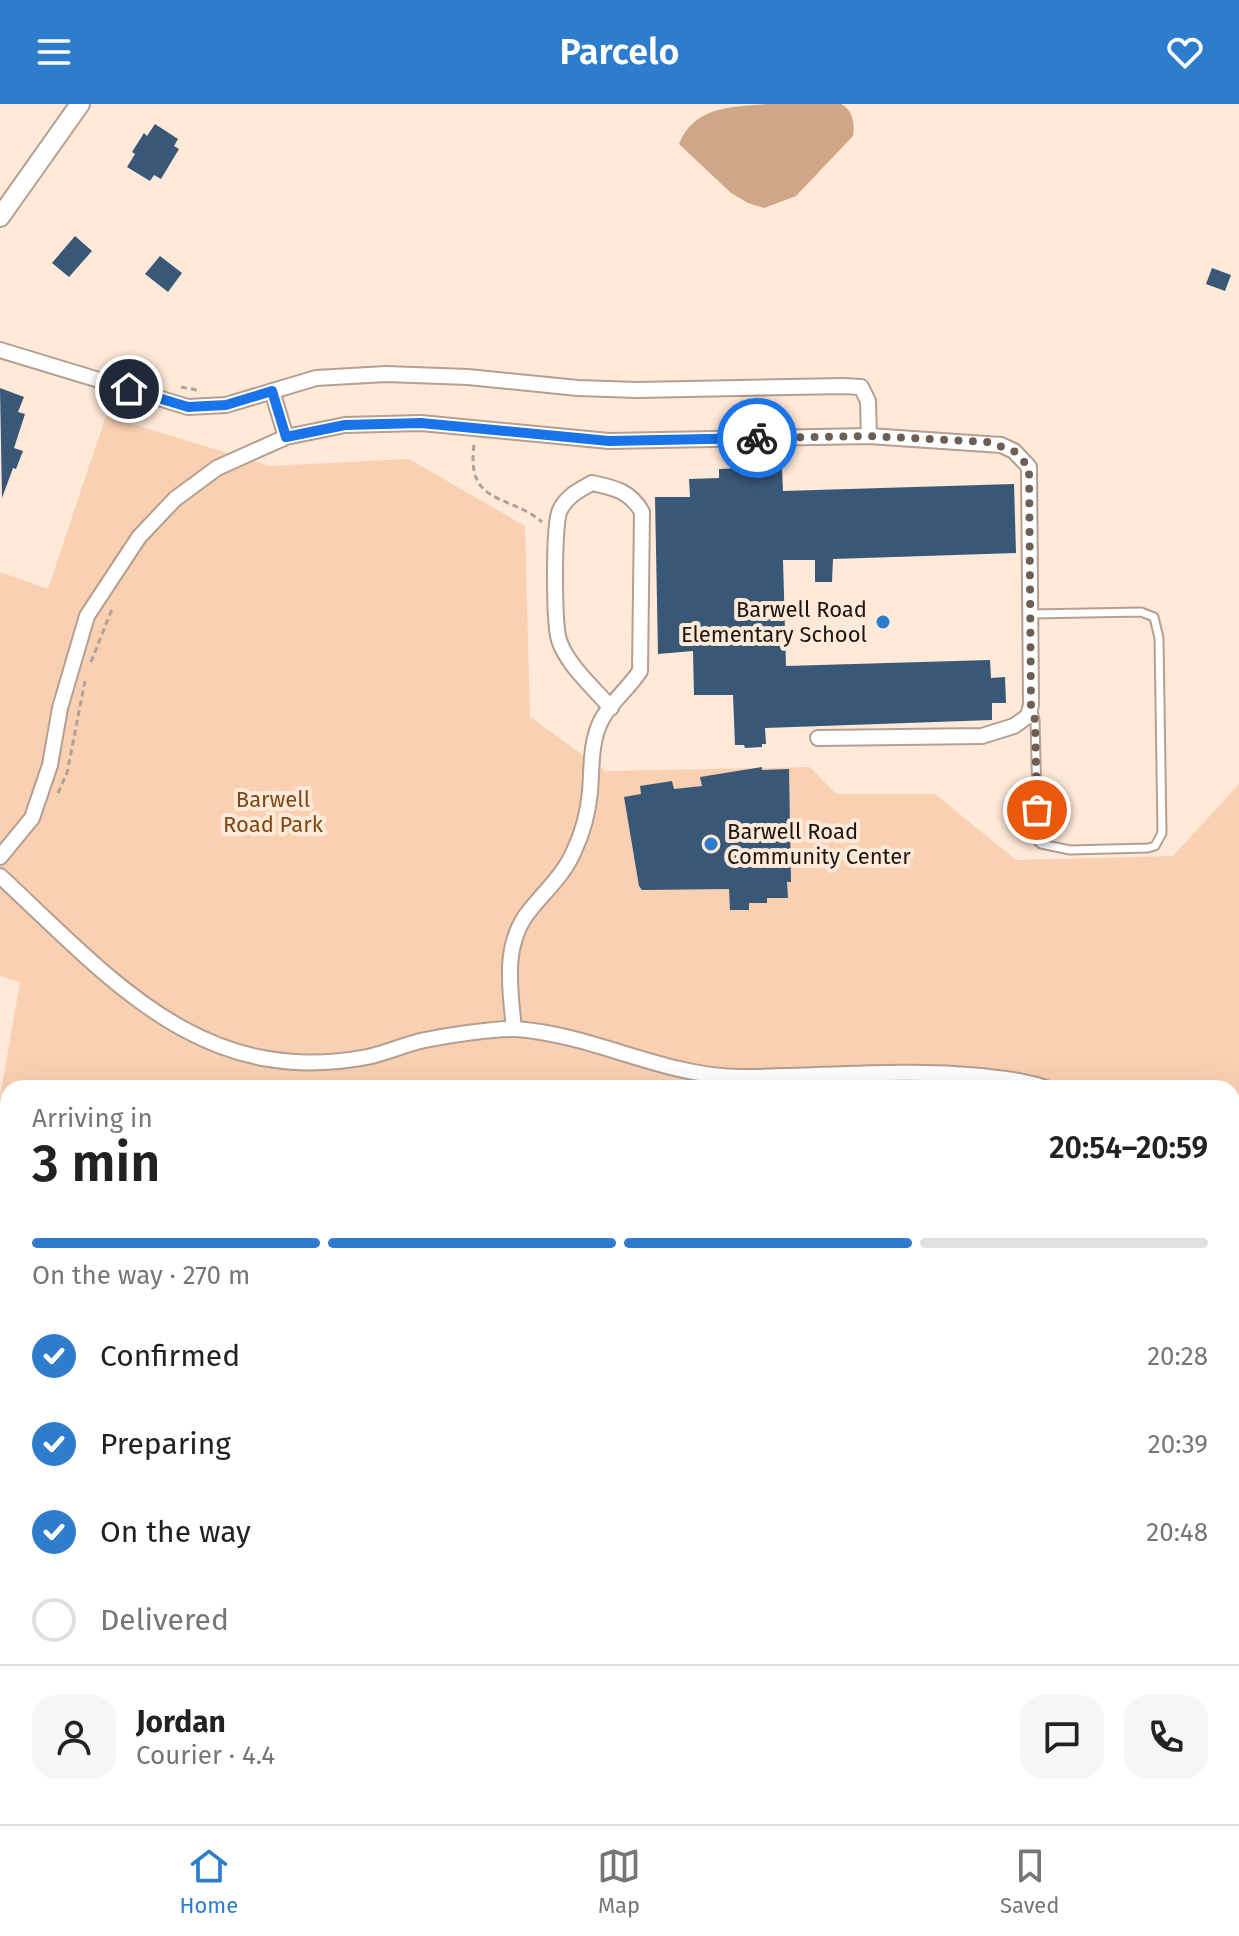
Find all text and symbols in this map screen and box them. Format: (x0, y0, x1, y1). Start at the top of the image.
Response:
icon: menu (32, 30, 76, 74)
text: Parcelo (559, 30, 680, 74)
icon: heart (1163, 30, 1207, 74)
pin (95, 355, 163, 423)
icon: home (107, 367, 151, 411)
courier (717, 398, 797, 478)
icon: bike (735, 416, 779, 460)
place label: Barwell Road Elementary School (681, 596, 867, 648)
marker: Barwell Road Elementary School (874, 613, 892, 631)
pin (1003, 776, 1071, 844)
park label: Barwell Road Park (223, 786, 324, 838)
icon: bag (1015, 788, 1059, 832)
place label: Barwell Road Community Center (727, 818, 911, 870)
marker: Barwell Road Community Center (702, 835, 720, 853)
text: Arriving in (32, 1103, 153, 1134)
text: 20:54–20:59 (1049, 1130, 1208, 1166)
text: 3 min (32, 1132, 160, 1195)
text: On the way · 270 m (32, 1260, 250, 1291)
icon: check (32, 1334, 76, 1378)
text: Confirmed (100, 1338, 240, 1374)
text: 20:28 (1147, 1341, 1208, 1372)
icon: check (32, 1422, 76, 1466)
text: Preparing (100, 1426, 231, 1462)
text: 20:39 (1148, 1429, 1208, 1460)
icon: check (32, 1510, 76, 1554)
text: On the way (100, 1514, 251, 1550)
text: 20:48 (1146, 1517, 1208, 1548)
text: Delivered (100, 1602, 229, 1638)
button: person (32, 1695, 116, 1779)
button: chat (1020, 1695, 1104, 1779)
button: phone (1124, 1695, 1208, 1779)
text: Jordan (136, 1704, 226, 1740)
text: Courier · 4.4 (136, 1740, 275, 1771)
tab: Home (179, 1844, 238, 1919)
tab: Map (597, 1844, 641, 1919)
tab: Saved (1000, 1844, 1060, 1919)

